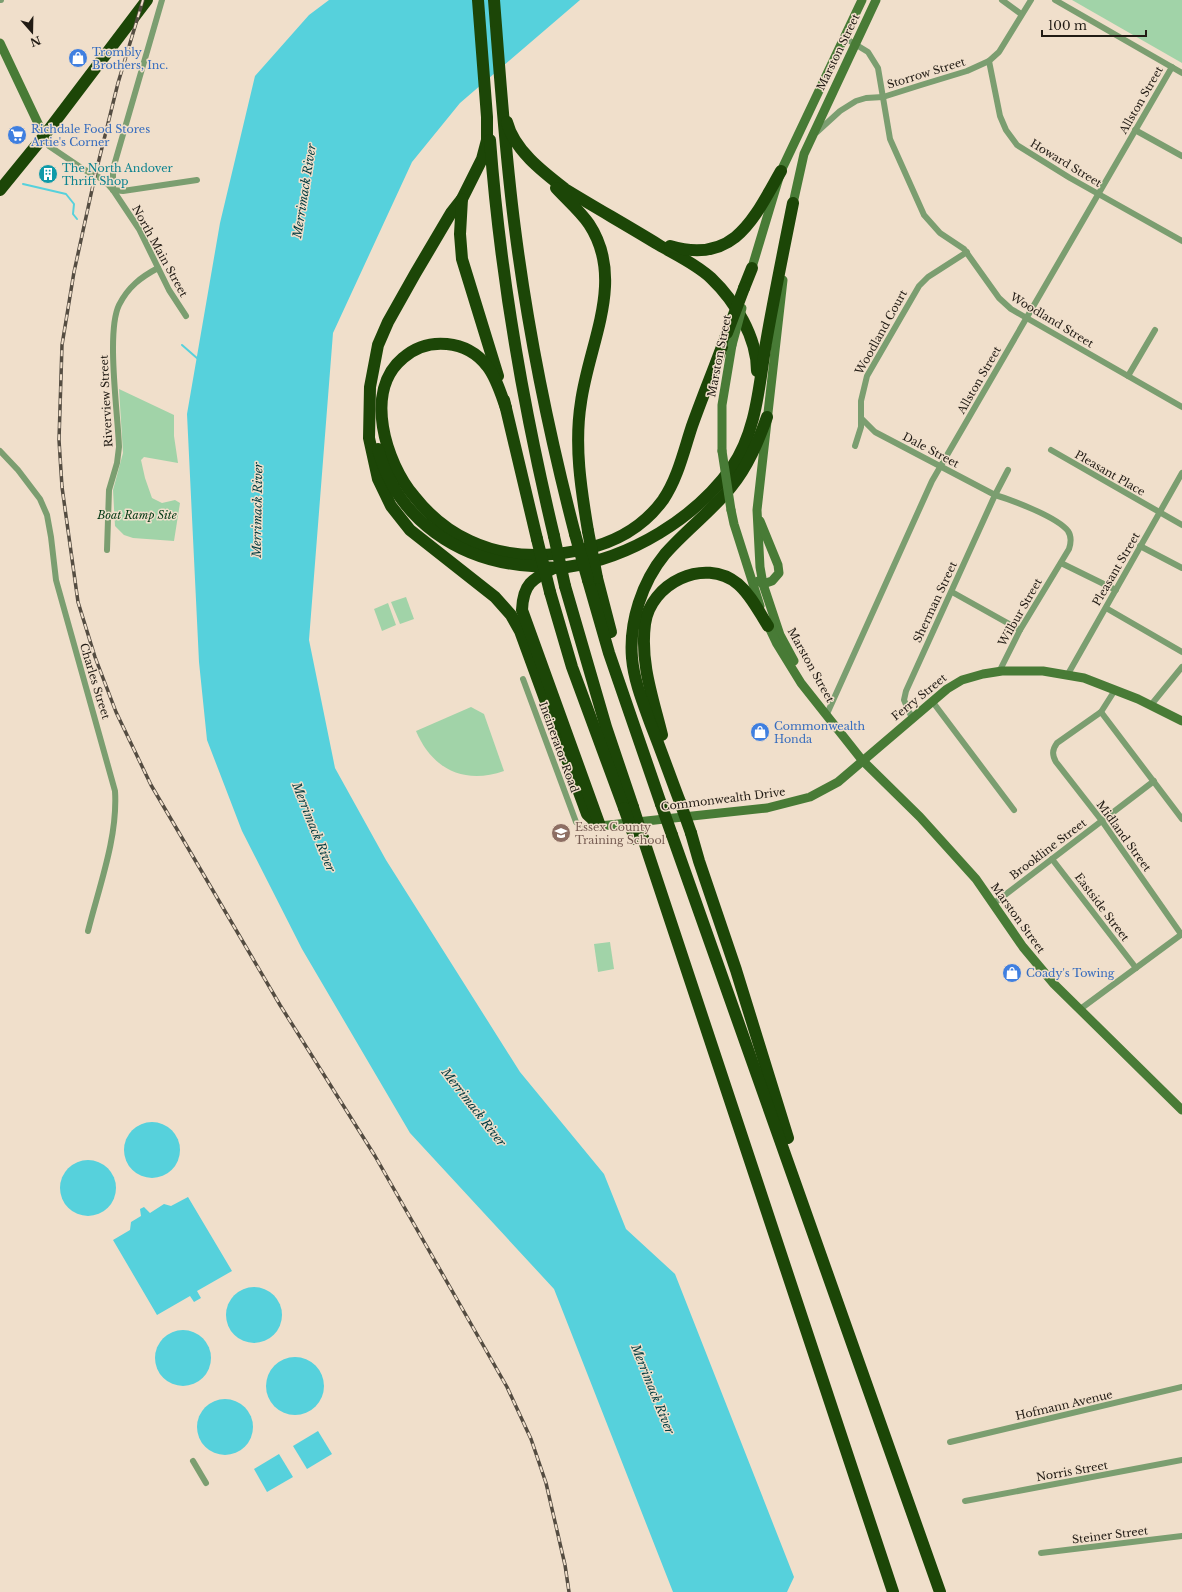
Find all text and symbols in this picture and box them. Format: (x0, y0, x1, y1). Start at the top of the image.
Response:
street label: Marston Street (813, 11, 863, 93)
north arrow (12, 12, 52, 52)
scale bar (1042, 12, 1146, 38)
text: 100 m (1048, 18, 1087, 33)
text: N (28, 33, 43, 50)
place label: Trombly Brothers, Inc. (92, 45, 168, 72)
shop icon: Trombly Brothers, Inc. (67, 47, 89, 69)
street label: Storrow Street (885, 54, 968, 92)
street label: Allston Street (1115, 63, 1166, 137)
place label: Richdale Food Stores Artie's Corner (30, 122, 150, 149)
supermarket icon: Richdale Food Stores Artie's Corner (6, 124, 28, 146)
street label: Howard Street (1028, 136, 1105, 190)
water label: Merrimack River (289, 142, 319, 240)
place label: The North Andover Thrift Shop (62, 161, 174, 188)
building icon: The North Andover Thrift Shop (37, 163, 59, 185)
street label: North Main Street (129, 203, 191, 300)
street label: Woodland Court (851, 287, 910, 378)
street label: Woodland Street (1007, 289, 1097, 351)
street label: Marston Street (704, 313, 734, 398)
street label: Allston Street (953, 343, 1004, 417)
street label: Riverview Street (97, 354, 115, 447)
street label: Dale Street (900, 429, 962, 471)
street label: Pleasant Place (1072, 447, 1148, 499)
water label: Merrimack River (249, 462, 265, 559)
park label: Boat Ramp Site (96, 508, 177, 522)
street label: Pleasant Street (1089, 529, 1143, 608)
street label: Sherman Street (910, 558, 960, 645)
street label: Wilbur Street (994, 575, 1045, 649)
street label: Marston Street (785, 625, 838, 706)
street label: Charles Street (77, 641, 113, 722)
street label: Ferry Street (889, 670, 950, 723)
street label: Incinerator Road (536, 700, 582, 795)
place label: Commonwealth Honda (774, 719, 865, 746)
shop icon: Commonwealth Honda (749, 721, 771, 743)
water label: Merrimack River (289, 779, 339, 875)
street label: Commonwealth Drive (660, 784, 786, 814)
street label: Midland Street (1094, 798, 1155, 875)
street label: Brookline Street (1007, 815, 1090, 882)
place label: Essex County Training School (575, 820, 666, 847)
school or university icon: Essex County Training School (550, 822, 572, 844)
street label: Eastside Street (1072, 870, 1133, 945)
street label: Marston Street (988, 880, 1049, 957)
shop icon: Coady's Towing (1001, 962, 1023, 984)
place label: Coady's Towing (1026, 966, 1115, 980)
water label: Merrimack River (438, 1064, 510, 1150)
water label: Merrimack River (628, 1341, 678, 1437)
street label: Hofmann Avenue (1014, 1387, 1114, 1423)
street label: Norris Street (1035, 1458, 1110, 1484)
street label: Steiner Street (1071, 1523, 1150, 1547)

